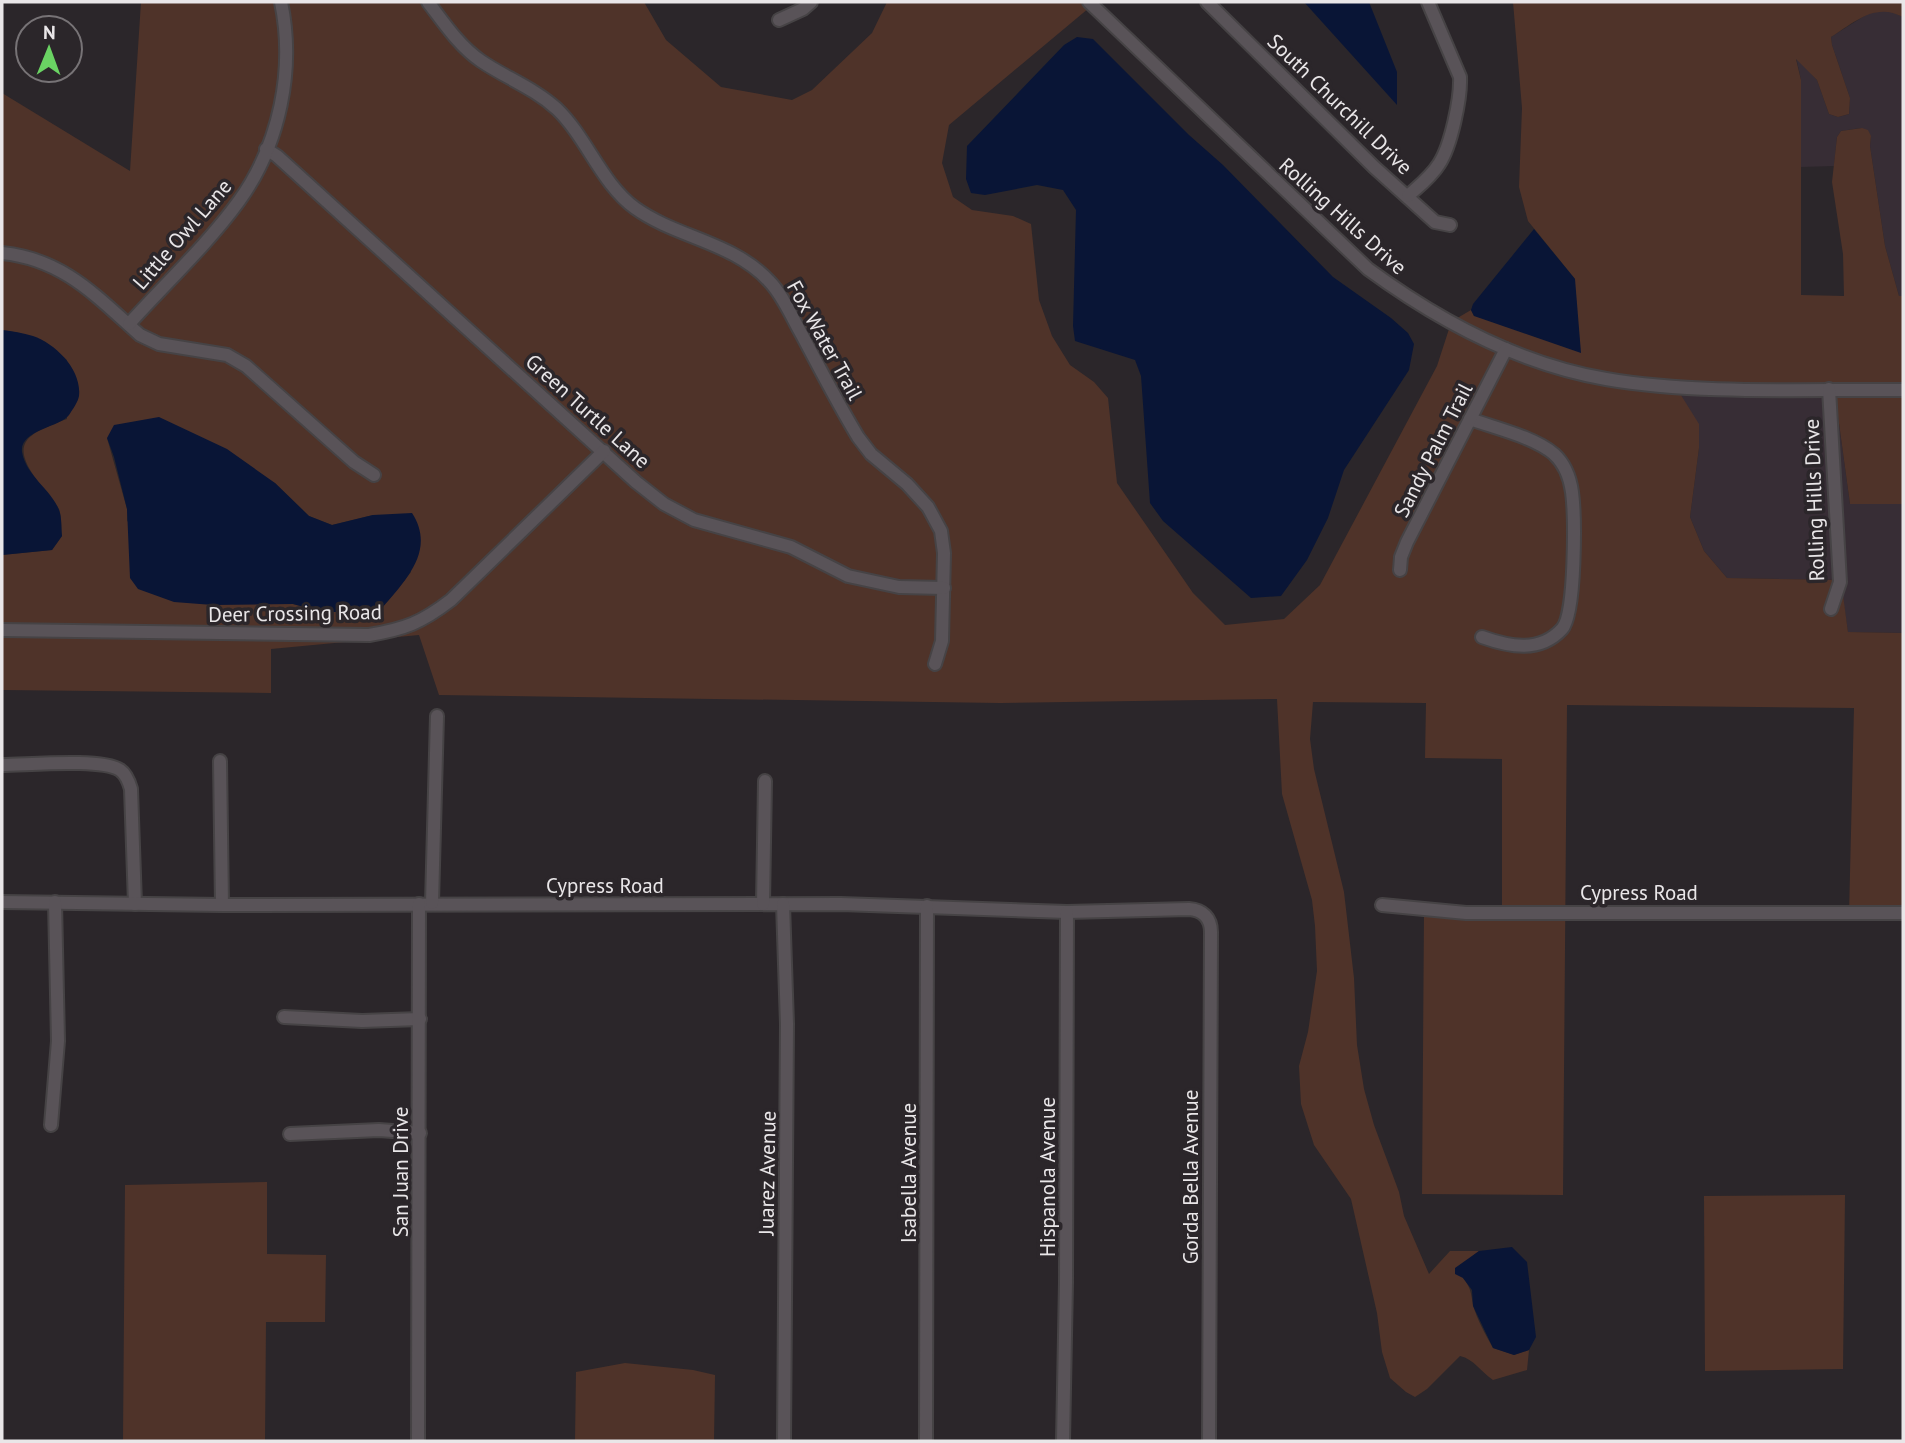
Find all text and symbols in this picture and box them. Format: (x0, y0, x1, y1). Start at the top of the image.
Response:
north arrow (14, 14, 84, 84)
text: N (43, 20, 56, 44)
street label: South Churchill Drive (1262, 28, 1418, 180)
street label: Rolling Hills Drive (1274, 152, 1412, 280)
street label: Little Owl Lane (127, 173, 237, 295)
street label: Fox Water Trail (781, 276, 869, 404)
street label: Green Turtle Lane (520, 348, 656, 474)
street label: Sandy Palm Trail (1388, 378, 1478, 522)
street label: Rolling Hills Drive (1798, 418, 1830, 582)
street label: Deer Crossing Road (208, 598, 382, 628)
street label: Cypress Road (546, 872, 664, 899)
street label: Cypress Road (1580, 879, 1698, 906)
street label: Gorda Bella Avenue (1177, 1090, 1204, 1264)
street label: Hispanola Avenue (1034, 1097, 1061, 1257)
street label: Isabella Avenue (895, 1103, 922, 1243)
street label: San Juan Drive (387, 1107, 414, 1237)
street label: Juarez Avenue (752, 1110, 782, 1237)

